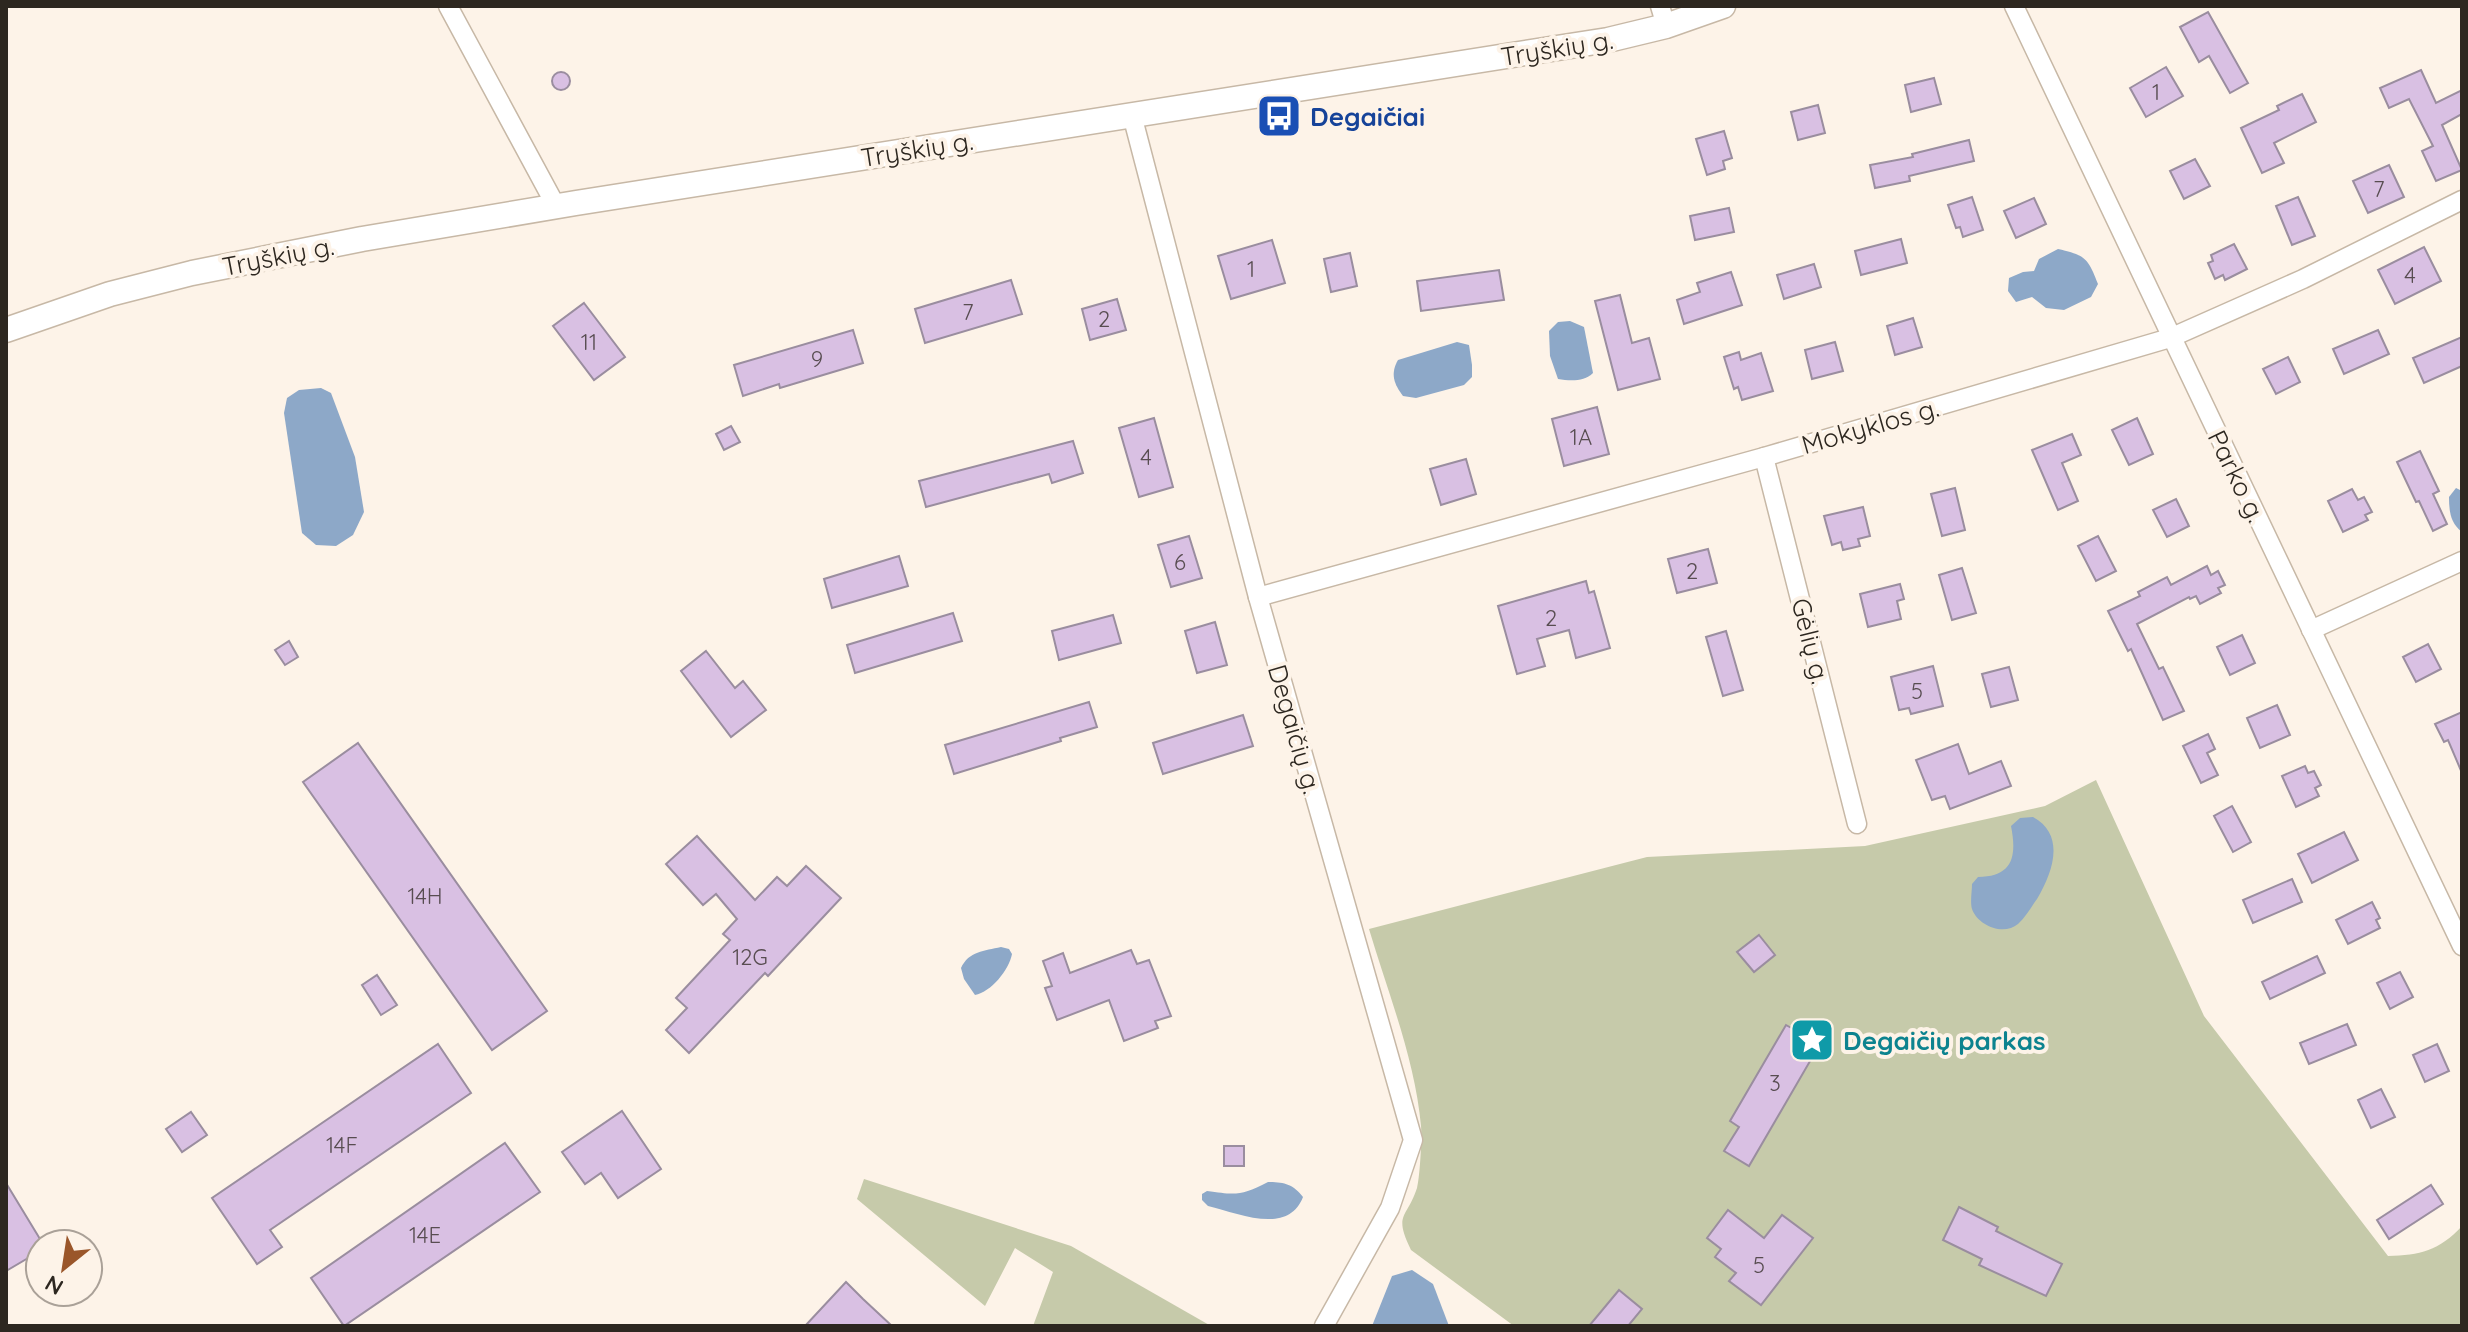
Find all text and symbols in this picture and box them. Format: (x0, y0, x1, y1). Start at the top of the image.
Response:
street label: Tryškių g. (1498, 23, 1616, 73)
house number: 1 (2152, 78, 2160, 106)
bus stop icon: Degaičiai (1255, 92, 1303, 140)
place label: Degaičiai (1310, 100, 1425, 133)
street label: Tryškių g. (858, 124, 976, 174)
house number: 7 (2373, 175, 2385, 203)
street label: Tryškių g. (219, 229, 337, 283)
house number: 1 (1247, 255, 1255, 283)
house number: 4 (2404, 261, 2416, 289)
house number: 7 (962, 298, 974, 326)
house number: 2 (1098, 305, 1110, 333)
house number: 11 (581, 328, 597, 356)
house number: 9 (811, 345, 823, 373)
street label: Mokyklos g. (1798, 391, 1942, 461)
house number: 1A (1570, 423, 1592, 451)
street label: Parko g. (2201, 425, 2273, 527)
house number: 4 (1140, 443, 1152, 471)
house number: 6 (1174, 548, 1186, 576)
house number: 2 (1686, 557, 1698, 585)
street label: Gėlių g. (1784, 595, 1838, 687)
house number: 2 (1545, 604, 1557, 632)
street label: Degaičių g. (1261, 661, 1329, 797)
house number: 5 (1911, 677, 1923, 705)
house number: 14H (407, 882, 443, 910)
house number: 12G (732, 943, 768, 971)
place icon: Degaičių parkas (1788, 1016, 1836, 1064)
place label: Degaičių parkas (1843, 1024, 2046, 1057)
house number: 3 (1769, 1069, 1781, 1097)
house number: 14F (326, 1131, 358, 1159)
house number: 14E (409, 1221, 441, 1249)
north arrow (24, 1228, 104, 1308)
house number: 5 (1753, 1251, 1765, 1279)
text: N (40, 1269, 68, 1301)

